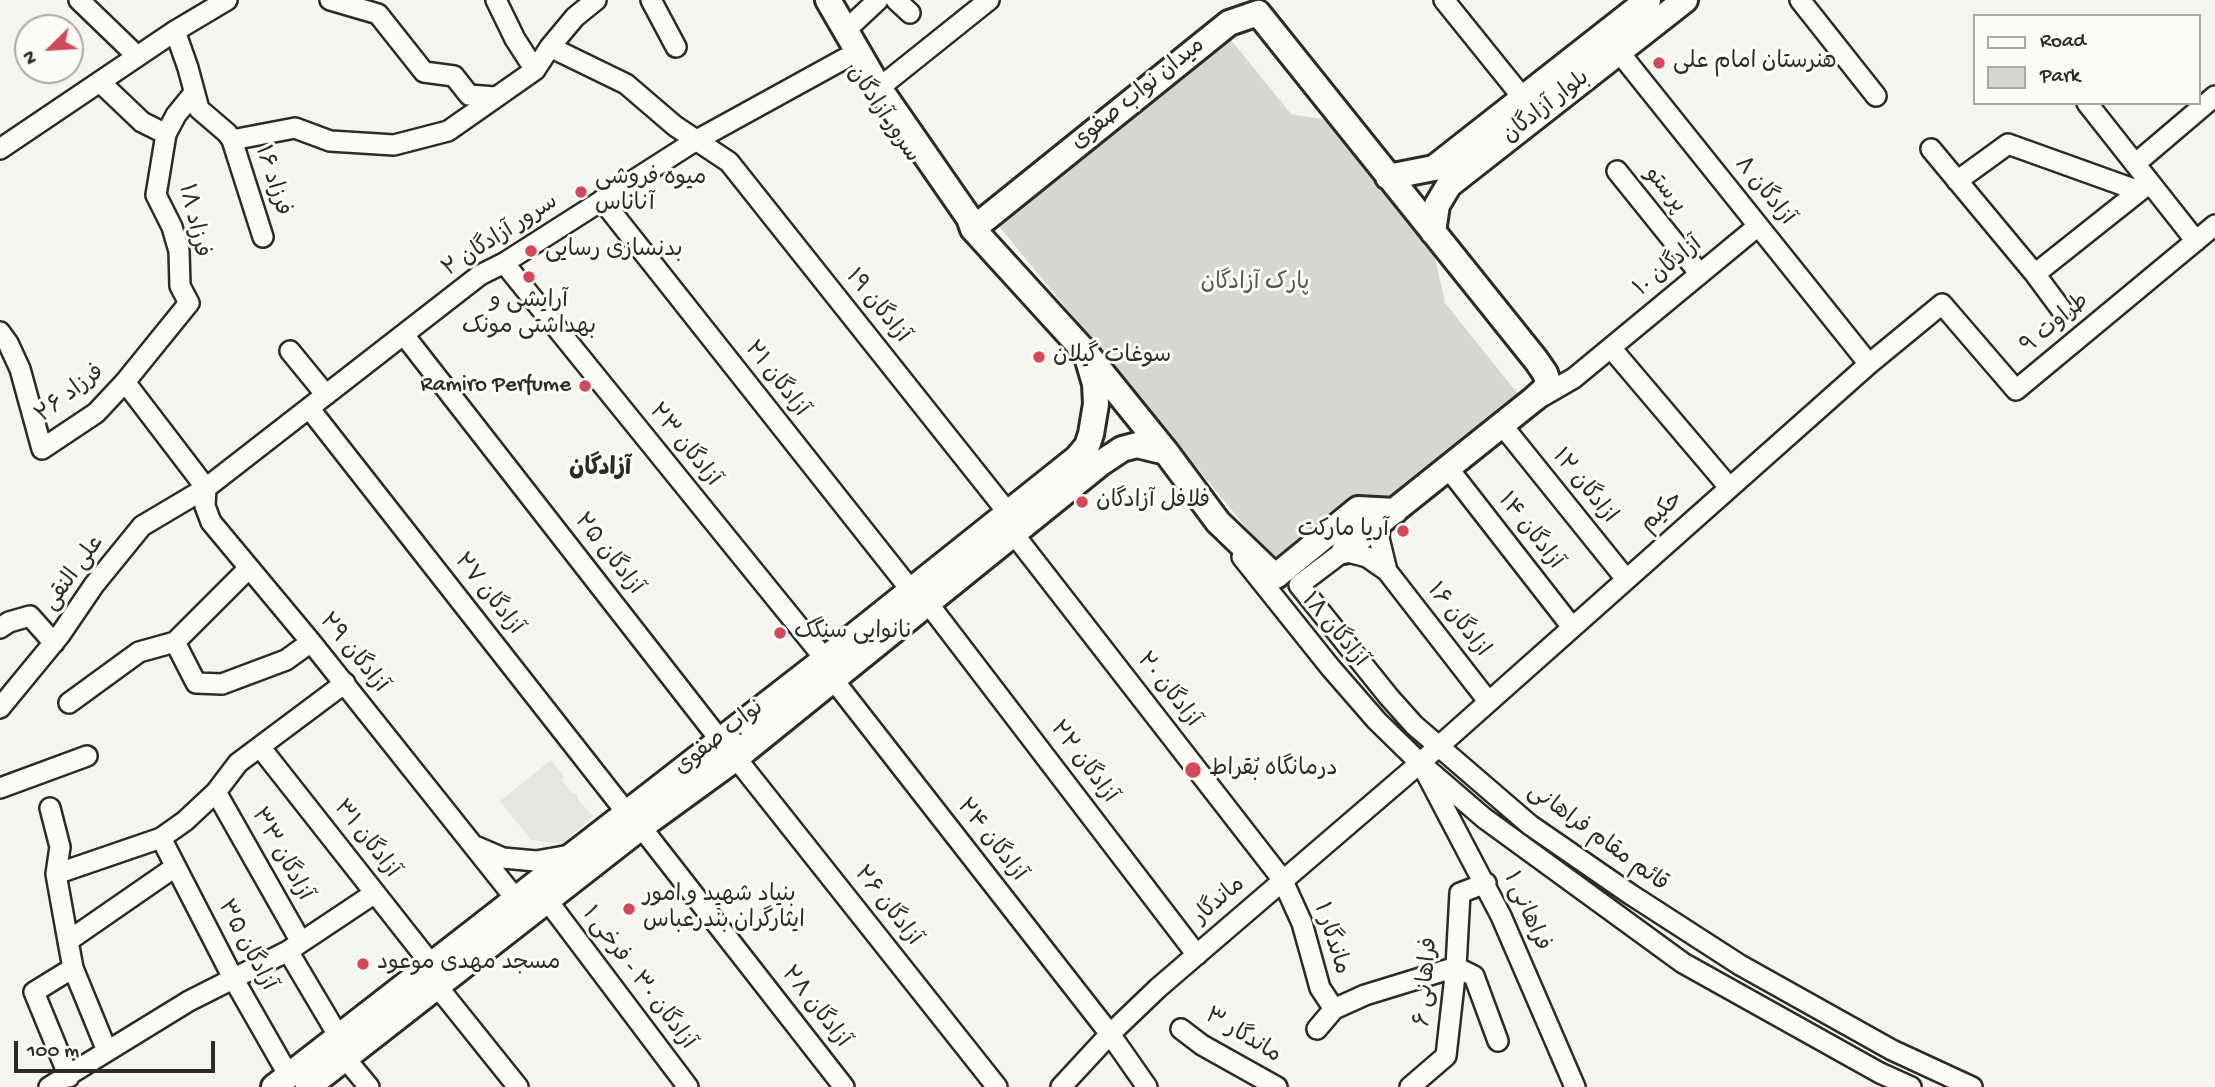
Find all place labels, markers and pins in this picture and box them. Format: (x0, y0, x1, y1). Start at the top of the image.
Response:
place label: هنرستان امام علی (1673, 49, 1837, 77)
marker: هنرستان امام علی (1651, 55, 1667, 71)
place label: میوه فروشی آناناس (595, 165, 706, 219)
marker: میوه فروشی آناناس (573, 184, 589, 200)
place label: بدنسازی رسایی (545, 237, 683, 265)
marker: بدنسازی رسایی (523, 243, 539, 259)
marker: آرایشی و بهداشتی مونک (521, 269, 537, 285)
place label: آرایشی و بهداشتی مونک (462, 288, 596, 342)
place label: سوغات گیلان (1053, 343, 1171, 371)
marker: سوغات گیلان (1031, 349, 1047, 365)
place label: Ramiro Perfume (421, 372, 571, 400)
marker: Ramiro Perfume (577, 378, 593, 394)
place label: فلافل آزادگان (1096, 488, 1210, 516)
marker: فلافل آزادگان (1074, 494, 1090, 510)
place label: آریا مارکت (1298, 517, 1389, 545)
marker: آریا مارکت (1395, 523, 1411, 539)
place label: نانوایی سنگک (794, 619, 913, 647)
marker: نانوایی سنگک (772, 625, 788, 641)
place label: درمانگاه بُقراط (1209, 756, 1338, 784)
marker: درمانگاه بُقراط (1183, 760, 1203, 780)
place label: بنیاد شهید و امور ایثارگران بندرعباس (643, 882, 805, 936)
marker: بنیاد شهید و امور ایثارگران بندرعباس (621, 901, 637, 917)
place label: مسجد مهدی موعود (377, 950, 560, 978)
marker: مسجد مهدی موعود (355, 956, 371, 972)

